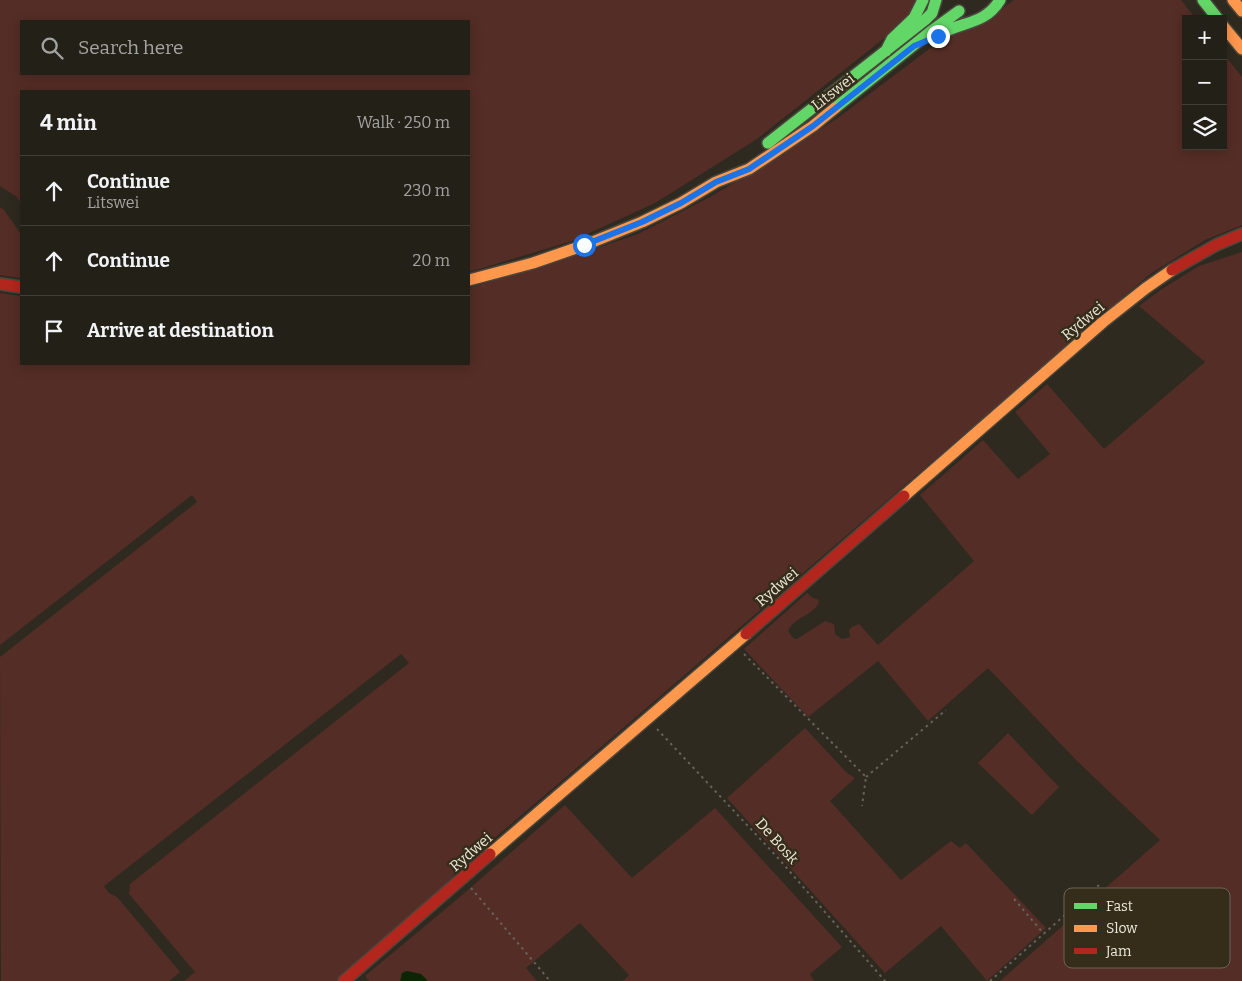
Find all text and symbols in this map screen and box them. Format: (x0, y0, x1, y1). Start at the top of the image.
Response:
map controls (1182, 15, 1227, 150)
button: + (1182, 15, 1227, 60)
search box (20, 20, 470, 75)
route end (927, 25, 950, 48)
icon: search (38, 34, 66, 62)
text: Search here (78, 36, 183, 59)
button: − (1182, 60, 1227, 105)
street label: Litswei (808, 69, 858, 114)
button: layers (1182, 105, 1227, 150)
text: 4 min (40, 110, 97, 136)
text: Walk · 250 m (357, 113, 450, 132)
text: Continue (87, 170, 170, 193)
icon: ahead (40, 177, 68, 205)
text: 230 m (403, 181, 450, 200)
text: Litswei (87, 193, 139, 212)
route start (573, 234, 596, 257)
icon: ahead (40, 247, 68, 275)
text: Continue (87, 249, 170, 272)
text: 20 m (413, 251, 450, 270)
street label: Rydwei (1058, 298, 1108, 344)
icon: arrive (40, 317, 68, 345)
text: Arrive at destination (87, 319, 274, 342)
street label: Rydwei (752, 563, 802, 610)
street label: De Bosk (752, 814, 803, 868)
street label: Rydwei (446, 828, 496, 875)
legend (1064, 888, 1230, 968)
text: Fast (1106, 898, 1133, 915)
text: Slow (1106, 920, 1138, 937)
text: Jam (1105, 943, 1132, 960)

